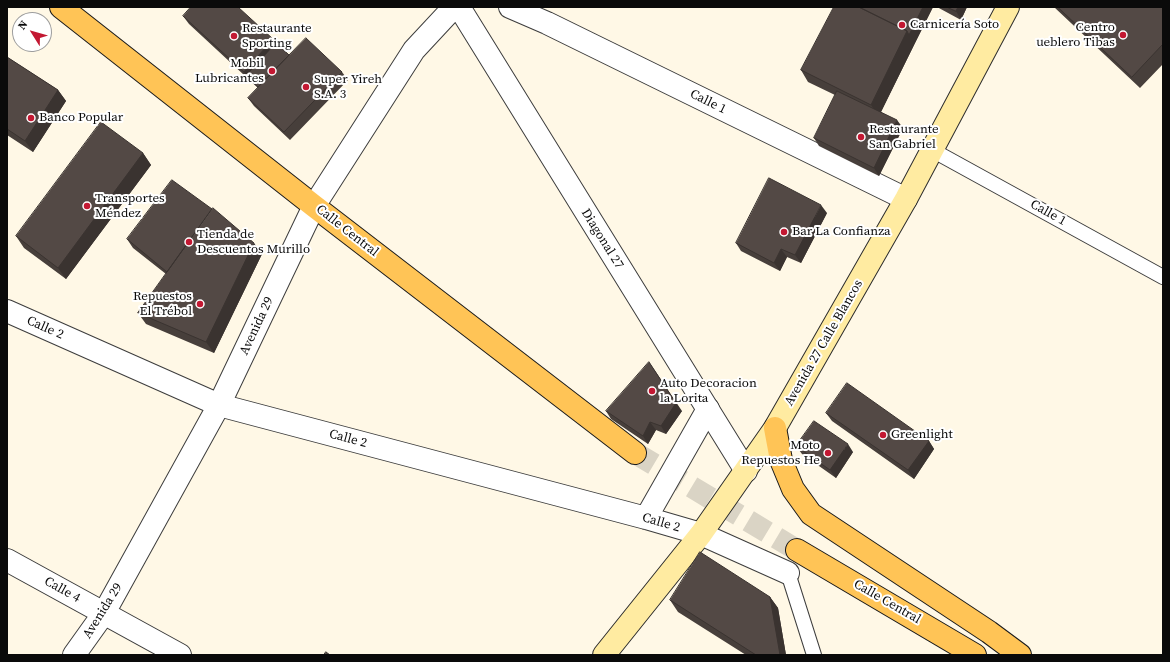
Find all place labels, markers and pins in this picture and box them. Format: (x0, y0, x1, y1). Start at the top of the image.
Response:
place label: Carnicería Soto (910, 17, 999, 33)
marker: Carnicería Soto (897, 20, 907, 30)
place label: Centro ueblero Tibas (1036, 20, 1115, 51)
place label: Restaurante Sporting (242, 21, 312, 52)
marker: Centro ueblero Tibas (1118, 30, 1128, 40)
marker: Restaurante Sporting (229, 31, 239, 41)
place label: Mobil Lubricantes (195, 56, 264, 87)
marker: Mobil Lubricantes (267, 66, 277, 76)
place label: Super Yireh S.A. 3 (314, 72, 382, 103)
marker: Super Yireh S.A. 3 (301, 82, 311, 92)
place label: Banco Popular (39, 110, 123, 126)
marker: Banco Popular (26, 113, 36, 123)
place label: Restaurante San Gabriel (869, 122, 939, 153)
marker: Restaurante San Gabriel (856, 132, 866, 142)
place label: Transportes Méndez (95, 191, 165, 222)
marker: Transportes Méndez (82, 201, 92, 211)
place label: Bar La Confianza (792, 224, 891, 240)
place label: Tienda de Descuentos Murillo (197, 227, 310, 258)
marker: Bar La Confianza (779, 227, 789, 237)
marker: Tienda de Descuentos Murillo (184, 237, 194, 247)
place label: Repuestos El Trébol (133, 289, 192, 320)
marker: Repuestos El Trébol (195, 299, 205, 309)
place label: Auto Decoracion la Lorita (660, 376, 757, 407)
marker: Auto Decoracion la Lorita (647, 386, 657, 396)
place label: Greenlight (891, 427, 953, 443)
marker: Greenlight (878, 430, 888, 440)
place label: Moto Repuestos He (741, 438, 820, 469)
marker: Moto Repuestos He (823, 448, 833, 458)

